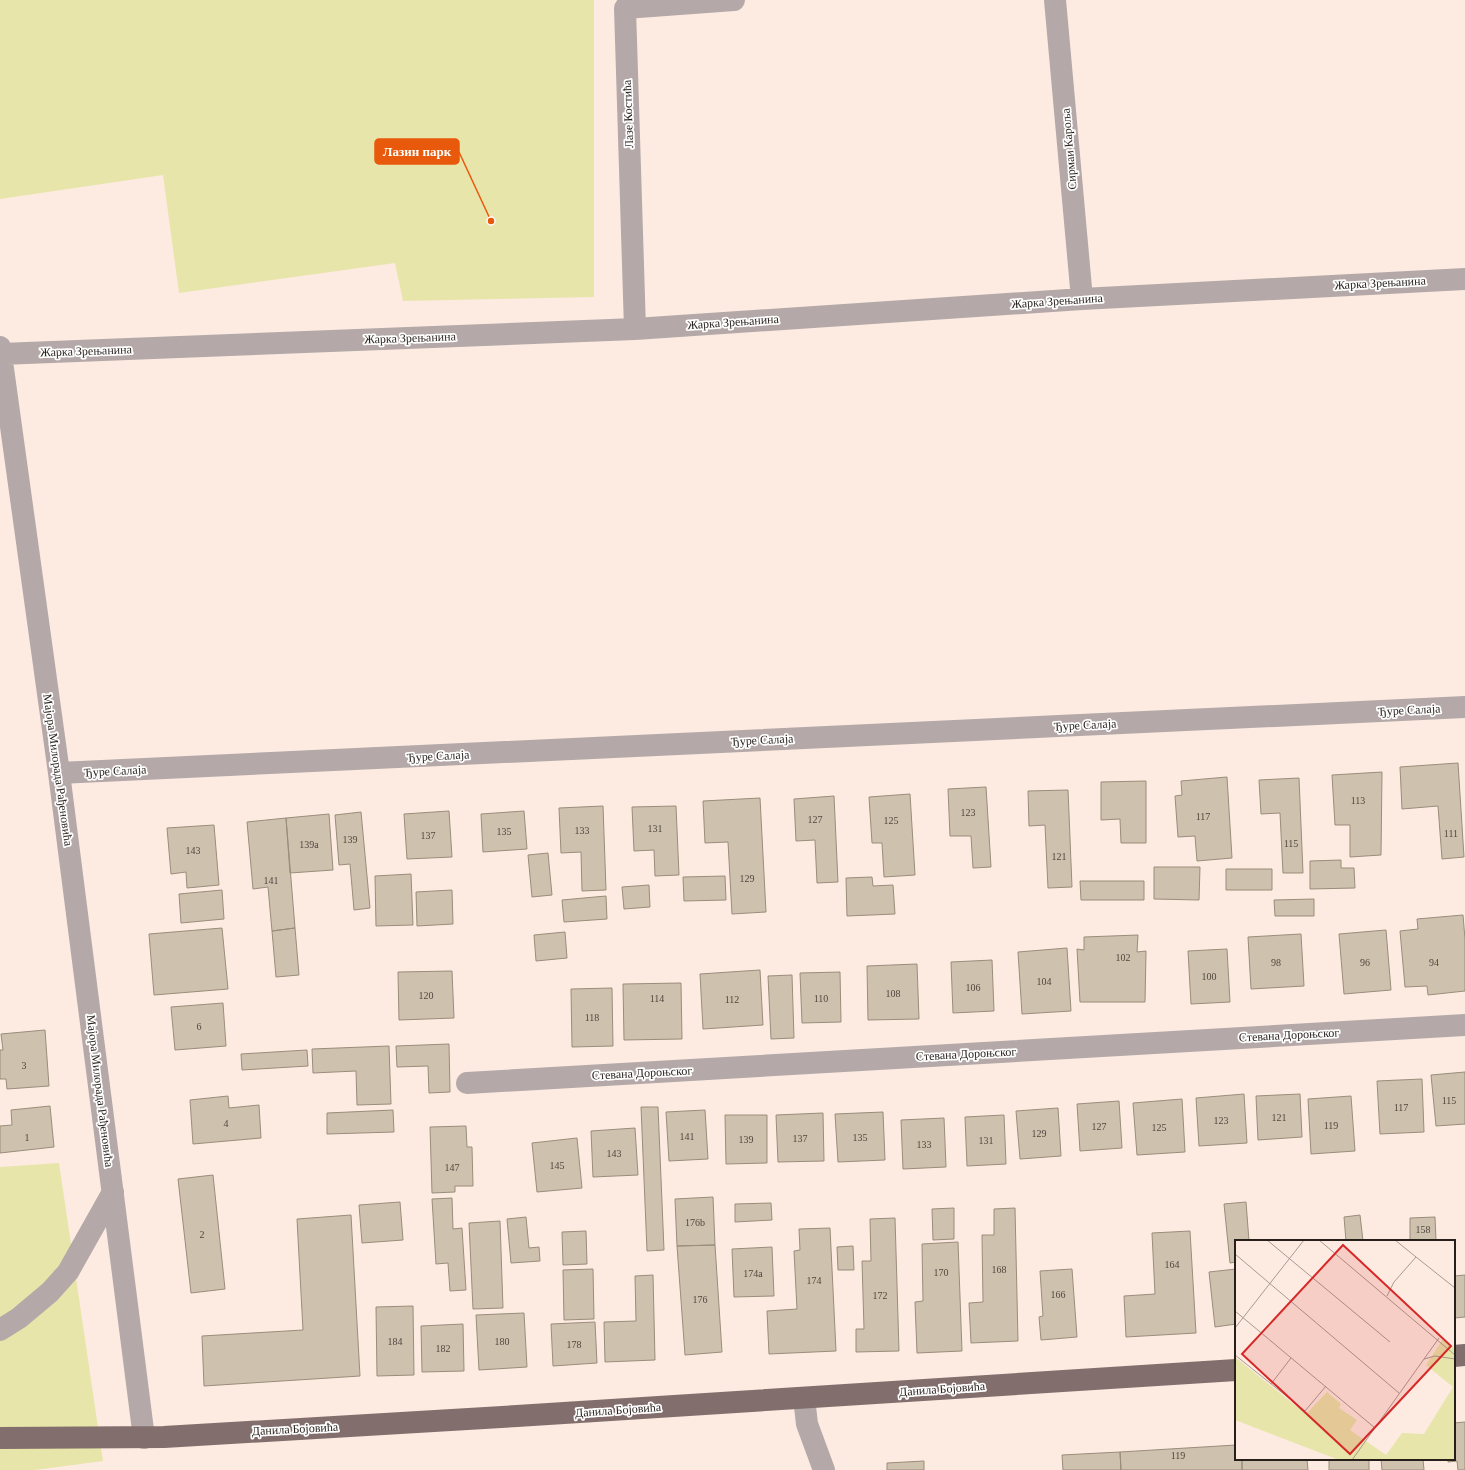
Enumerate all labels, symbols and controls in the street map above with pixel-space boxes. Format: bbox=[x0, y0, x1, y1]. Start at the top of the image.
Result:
street label: Лазе Костића bbox=[620, 79, 636, 149]
street label: Сирмаи Кароља bbox=[1058, 107, 1080, 190]
callout: Лазин парк bbox=[375, 139, 459, 164]
text: Лазин парк bbox=[383, 144, 452, 159]
street label: Жарка Зрењанина bbox=[1334, 274, 1427, 292]
street label: Жарка Зрењанина bbox=[1011, 291, 1104, 311]
street label: Жарка Зрењанина bbox=[687, 312, 780, 332]
street label: Жарка Зрењанина bbox=[364, 329, 457, 347]
street label: Жарка Зрењанина bbox=[40, 342, 133, 360]
street label: Мајора Милорада Рађеновића bbox=[40, 693, 76, 848]
street label: Ђуре Салаја bbox=[1377, 701, 1441, 719]
street label: Ђуре Салаја bbox=[1053, 716, 1117, 734]
street label: Ђуре Салаја bbox=[730, 731, 794, 749]
street label: Ђуре Салаја bbox=[406, 747, 470, 765]
street label: Ђуре Салаја bbox=[83, 762, 147, 780]
house number: 113 bbox=[1351, 795, 1365, 806]
house number: 123 bbox=[961, 807, 976, 818]
house number: 117 bbox=[1196, 811, 1210, 822]
house number: 127 bbox=[808, 814, 823, 825]
house number: 125 bbox=[884, 815, 899, 826]
house number: 131 bbox=[648, 823, 663, 834]
house number: 133 bbox=[575, 825, 590, 836]
house number: 135 bbox=[497, 826, 512, 837]
house number: 111 bbox=[1444, 828, 1458, 839]
house number: 137 bbox=[421, 830, 436, 841]
house number: 139 bbox=[343, 834, 358, 845]
house number: 115 bbox=[1284, 838, 1298, 849]
house number: 139a bbox=[299, 839, 319, 850]
house number: 143 bbox=[186, 845, 201, 856]
house number: 121 bbox=[1052, 851, 1067, 862]
house number: 129 bbox=[740, 873, 755, 884]
house number: 141 bbox=[264, 875, 279, 886]
house number: 102 bbox=[1116, 952, 1131, 963]
house number: 98 bbox=[1271, 957, 1281, 968]
house number: 96 bbox=[1360, 957, 1370, 968]
house number: 94 bbox=[1429, 957, 1439, 968]
house number: 100 bbox=[1202, 971, 1217, 982]
house number: 104 bbox=[1037, 976, 1052, 987]
house number: 106 bbox=[966, 982, 981, 993]
house number: 108 bbox=[886, 988, 901, 999]
house number: 120 bbox=[419, 990, 434, 1001]
house number: 114 bbox=[650, 993, 664, 1004]
house number: 110 bbox=[814, 993, 828, 1004]
house number: 112 bbox=[725, 994, 739, 1005]
house number: 118 bbox=[585, 1012, 599, 1023]
street label: Мајора Милорада Рађеновића bbox=[84, 1014, 116, 1169]
house number: 6 bbox=[197, 1021, 202, 1032]
street label: Стевана Дороњског bbox=[1239, 1025, 1340, 1045]
street label: Стевана Дороњског bbox=[916, 1044, 1017, 1064]
house number: 3 bbox=[22, 1060, 27, 1071]
street label: Стевана Дороњског bbox=[592, 1063, 693, 1083]
house number: 115 bbox=[1442, 1095, 1456, 1106]
house number: 117 bbox=[1394, 1102, 1408, 1113]
house number: 121 bbox=[1272, 1112, 1287, 1123]
house number: 123 bbox=[1214, 1115, 1229, 1126]
house number: 4 bbox=[224, 1118, 229, 1129]
house number: 119 bbox=[1324, 1120, 1338, 1131]
house number: 127 bbox=[1092, 1121, 1107, 1132]
house number: 125 bbox=[1152, 1122, 1167, 1133]
house number: 129 bbox=[1032, 1128, 1047, 1139]
house number: 141 bbox=[680, 1131, 695, 1142]
house number: 1 bbox=[25, 1132, 30, 1143]
house number: 135 bbox=[853, 1132, 868, 1143]
house number: 137 bbox=[793, 1133, 808, 1144]
house number: 139 bbox=[739, 1134, 754, 1145]
house number: 131 bbox=[979, 1135, 994, 1146]
house number: 133 bbox=[917, 1139, 932, 1150]
house number: 143 bbox=[607, 1148, 622, 1159]
house number: 145 bbox=[550, 1160, 565, 1171]
house number: 147 bbox=[445, 1162, 460, 1173]
house number: 176b bbox=[685, 1217, 705, 1228]
house number: 158 bbox=[1416, 1224, 1431, 1235]
house number: 2 bbox=[200, 1229, 205, 1240]
inset map bbox=[1235, 1240, 1455, 1460]
house number: 164 bbox=[1165, 1259, 1180, 1270]
house number: 168 bbox=[992, 1264, 1007, 1275]
house number: 170 bbox=[934, 1267, 949, 1278]
house number: 174a bbox=[743, 1268, 763, 1279]
house number: 174 bbox=[807, 1275, 822, 1286]
house number: 166 bbox=[1051, 1289, 1066, 1300]
house number: 172 bbox=[873, 1290, 888, 1301]
house number: 176 bbox=[693, 1294, 708, 1305]
house number: 184 bbox=[388, 1336, 403, 1347]
house number: 180 bbox=[495, 1336, 510, 1347]
house number: 178 bbox=[567, 1339, 582, 1350]
house number: 182 bbox=[436, 1343, 451, 1354]
street label: Данила Бојовића bbox=[898, 1379, 986, 1399]
street label: Данила Бојовића bbox=[574, 1400, 662, 1420]
street label: Данила Бојовића bbox=[252, 1420, 339, 1438]
house number: 119 bbox=[1171, 1450, 1185, 1461]

